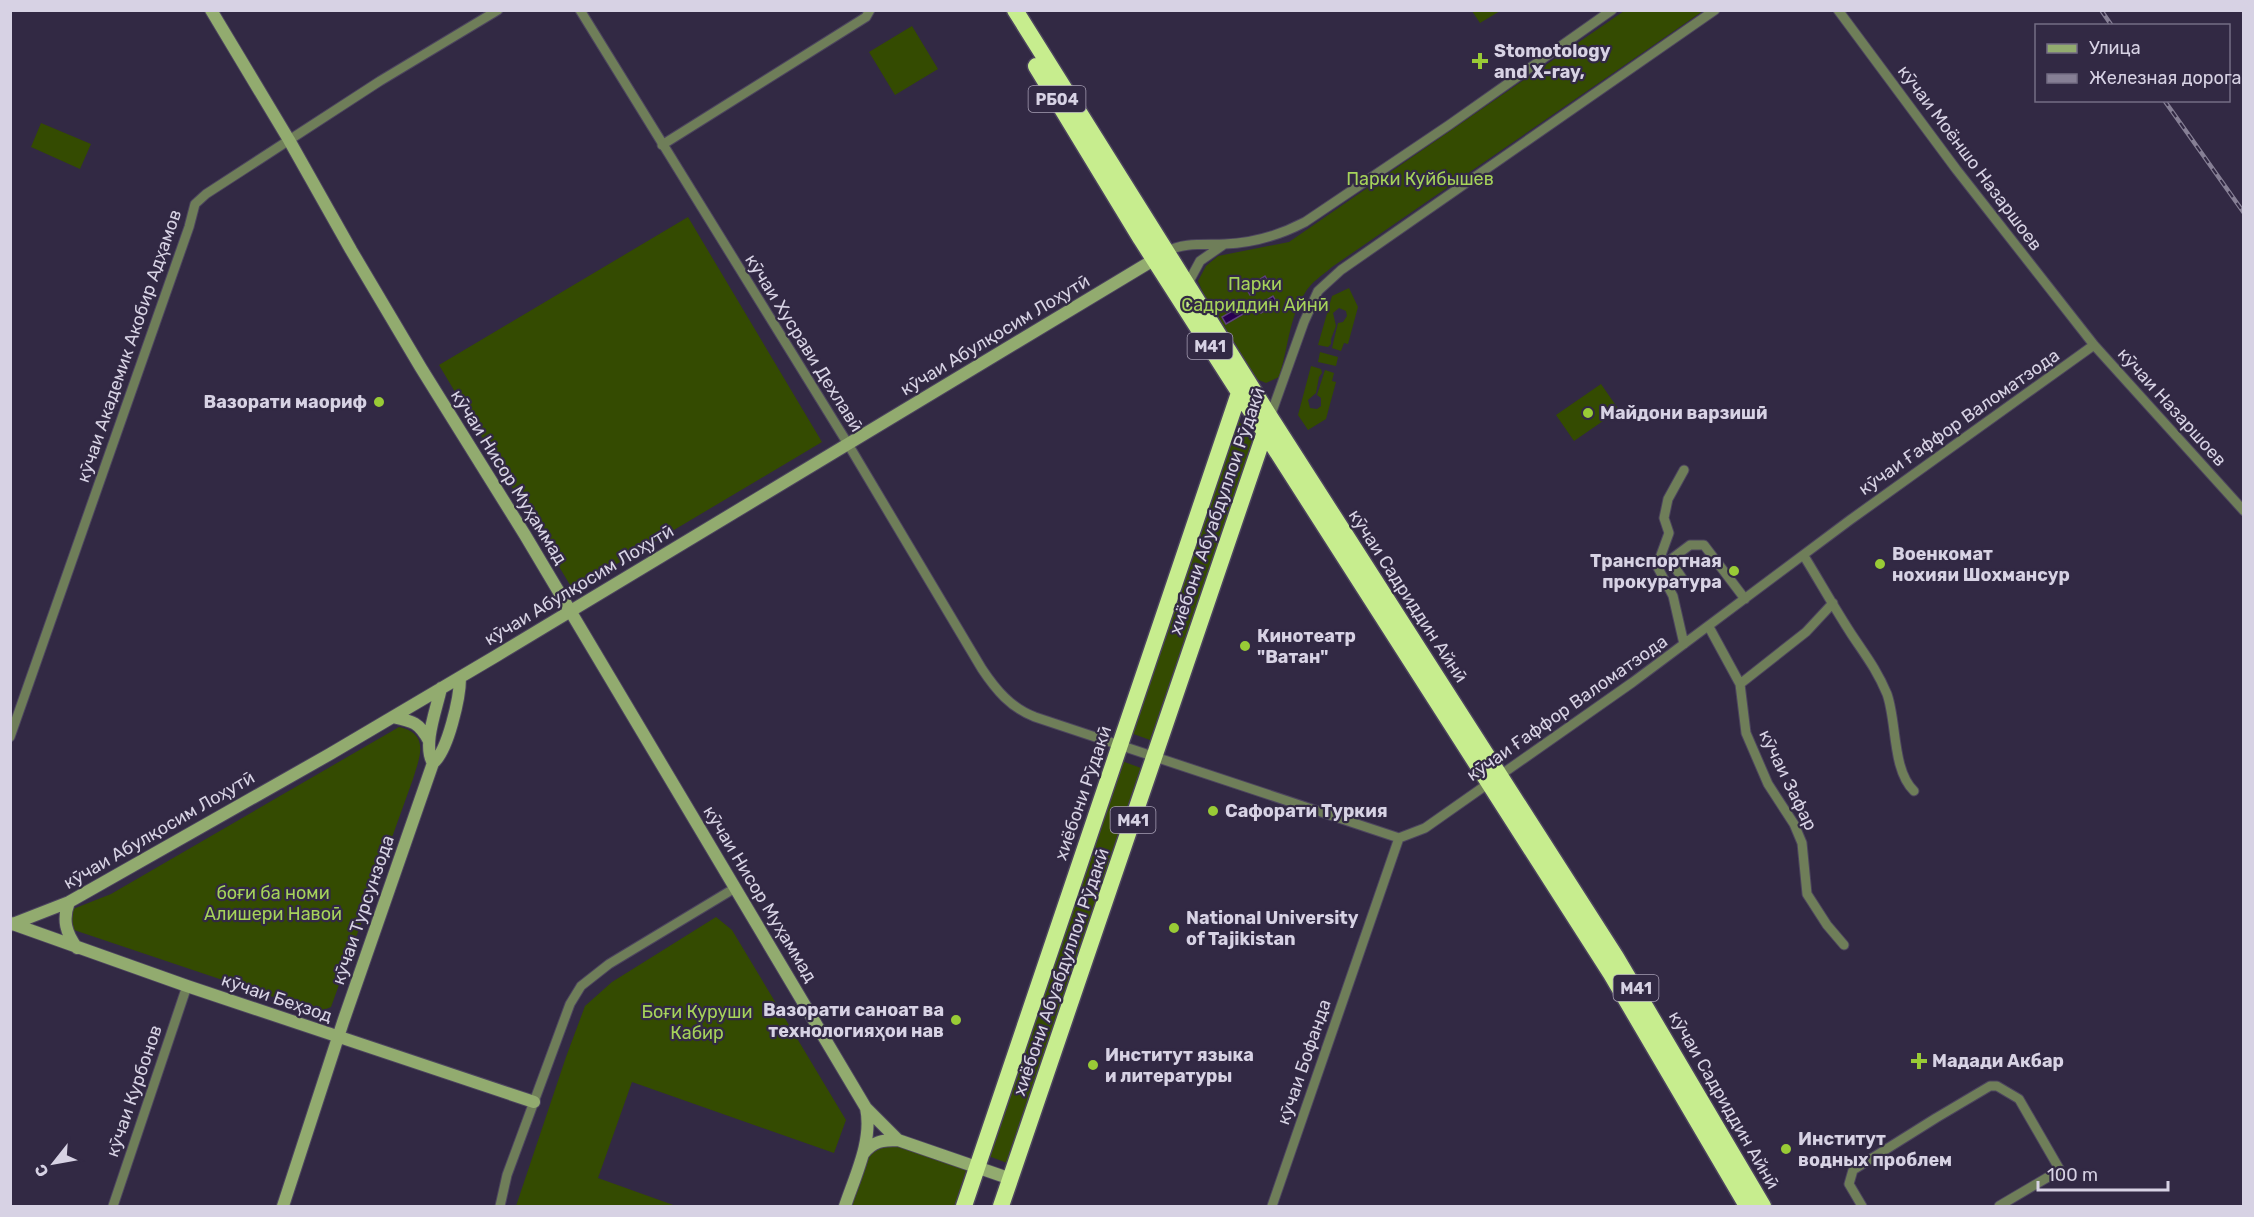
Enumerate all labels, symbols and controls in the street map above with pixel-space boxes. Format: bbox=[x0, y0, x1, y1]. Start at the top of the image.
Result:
legend bbox=[2035, 24, 2230, 102]
text: Улица bbox=[2089, 37, 2141, 59]
place label: Stomotology and X-ray, bbox=[1494, 40, 1611, 83]
marker: Stomotology and X-ray, bbox=[1471, 52, 1489, 70]
street label: кӯчаи Моёншо Назаршоев bbox=[1893, 61, 2047, 255]
text: Железная дорога bbox=[2089, 67, 2242, 89]
road number: РБ04 bbox=[1028, 86, 1086, 112]
park label: Парки Куйбышев bbox=[1346, 168, 1494, 190]
street label: кӯчаи Академик Акобир Адҳамов bbox=[72, 207, 186, 485]
street label: кӯчаи Хусрави Дехлавӣ bbox=[740, 250, 868, 436]
street label: кӯчаи Абулқосим Лоҳутӣ bbox=[896, 270, 1094, 400]
park label: Парки Садриддин Айнӣ bbox=[1181, 273, 1329, 316]
road number: M41 bbox=[1188, 333, 1232, 359]
street label: кӯчаи Назаршоев bbox=[2113, 343, 2231, 471]
street label: кӯчаи Ғаффор Валоматзода bbox=[1854, 344, 2064, 500]
street label: хиёбони Абуабдуллои Рӯдакӣ bbox=[1164, 384, 1270, 638]
street label: кӯчаи Нисор Муҳаммад bbox=[446, 385, 572, 569]
place label: Вазорати маориф bbox=[203, 391, 367, 413]
marker: Вазорати маориф bbox=[372, 395, 386, 409]
place label: Майдони варзишӣ bbox=[1600, 402, 1767, 424]
marker: Майдони варзишӣ bbox=[1581, 406, 1595, 420]
street label: кӯчаи Садриддин Айнӣ bbox=[1344, 505, 1472, 687]
street label: кӯчаи Абулқосим Лоҳутӣ bbox=[480, 520, 678, 650]
place label: Военкомат нохияи Шохмансур bbox=[1892, 543, 2070, 586]
place label: Транспортная прокуратура bbox=[1590, 550, 1722, 593]
marker: Военкомат нохияи Шохмансур bbox=[1873, 557, 1887, 571]
marker: Транспортная прокуратура bbox=[1727, 564, 1741, 578]
place label: Кинотеатр "Ватан" bbox=[1257, 625, 1356, 668]
street label: кӯчаи Ғаффор Валоматзода bbox=[1462, 630, 1672, 786]
marker: Кинотеатр "Ватан" bbox=[1238, 639, 1252, 653]
street label: хиёбони Рӯдакӣ bbox=[1050, 723, 1116, 863]
street label: кӯчаи Зафар bbox=[1754, 726, 1822, 834]
street label: кӯчаи Абулқосим Лоҳутӣ bbox=[60, 766, 258, 894]
place label: Сафорати Туркия bbox=[1225, 800, 1388, 822]
street label: кӯчаи Нисор Муҳаммад bbox=[698, 802, 822, 987]
marker: Сафорати Туркия bbox=[1206, 804, 1220, 818]
road number: M41 bbox=[1110, 807, 1156, 833]
street label: кӯчаи Турсунзода bbox=[327, 832, 399, 988]
street label: хиёбони Абуабдуллои Рӯдакӣ bbox=[1008, 845, 1114, 1099]
park label: боғи ба номи Алишери Навоӣ bbox=[204, 882, 342, 925]
place label: National University of Tajikistan bbox=[1186, 907, 1359, 950]
marker: National University of Tajikistan bbox=[1167, 921, 1181, 935]
street label: кӯчаи Беҳзод bbox=[219, 969, 335, 1027]
road number: M41 bbox=[1614, 975, 1658, 1001]
street label: кӯчаи Бофанда bbox=[1272, 996, 1336, 1128]
place label: Вазорати саноат ва технологияҳои нав bbox=[763, 999, 944, 1042]
park label: Боғи Куруши Кабир bbox=[642, 1001, 752, 1044]
street label: кӯчаи Садриддин Айнӣ bbox=[1664, 1007, 1784, 1193]
marker: Вазорати саноат ва технологияҳои нав bbox=[949, 1013, 963, 1027]
street label: кӯчаи Курбонов bbox=[101, 1022, 167, 1160]
place label: Институт языка и литературы bbox=[1105, 1044, 1254, 1087]
place label: Мадади Акбар bbox=[1932, 1050, 2064, 1072]
marker: Мадади Акбар bbox=[1910, 1052, 1928, 1070]
marker: Институт языка и литературы bbox=[1086, 1058, 1100, 1072]
place label: Институт водных проблем bbox=[1798, 1128, 1952, 1171]
north arrow bbox=[24, 1133, 84, 1193]
marker: Институт водных проблем bbox=[1779, 1142, 1793, 1156]
scale bar bbox=[2038, 1154, 2168, 1192]
text: С bbox=[31, 1161, 53, 1180]
text: 100 m bbox=[2047, 1164, 2098, 1186]

